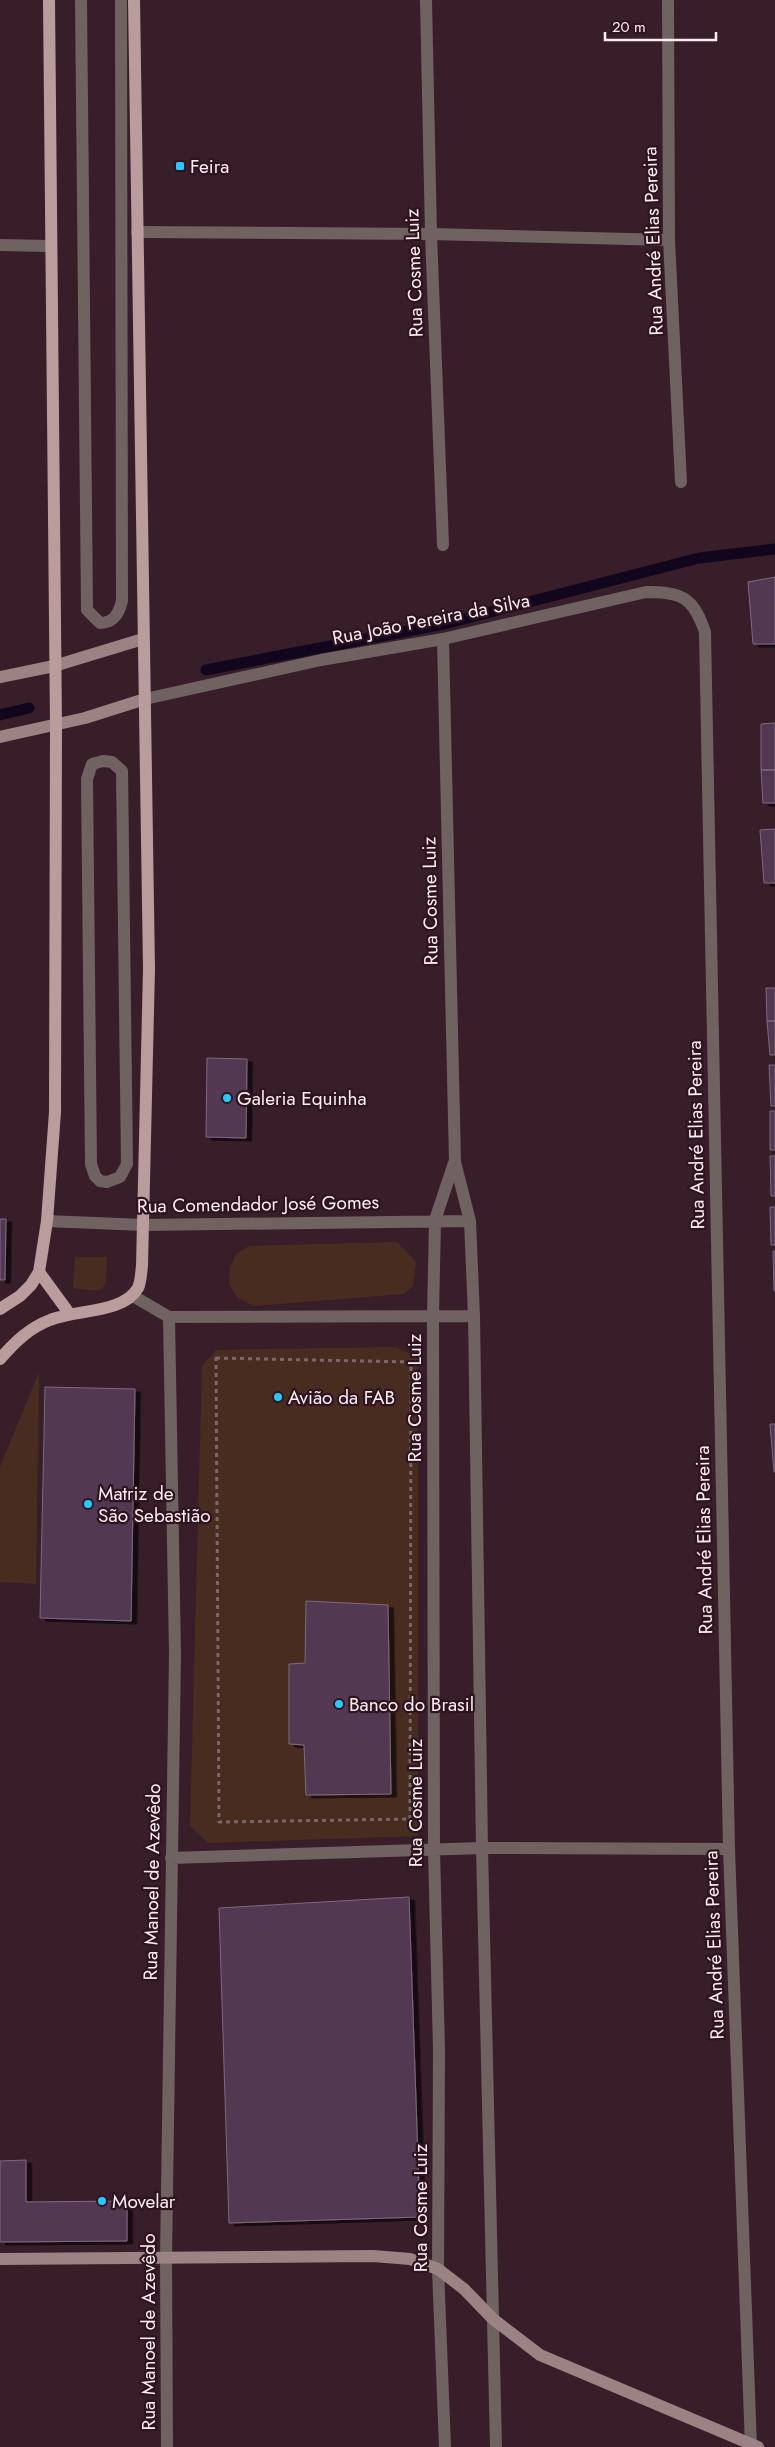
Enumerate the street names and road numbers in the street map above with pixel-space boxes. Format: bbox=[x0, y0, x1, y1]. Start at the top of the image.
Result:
street label: Rua André Elias Pereira bbox=[636, 146, 670, 336]
street label: Rua Cosme Luiz bbox=[398, 208, 430, 338]
street label: Rua João Pereira da Silva bbox=[330, 587, 532, 651]
street label: Rua Cosme Luiz bbox=[415, 836, 445, 966]
street label: Rua André Elias Pereira bbox=[681, 1040, 711, 1230]
street label: Rua Comendador José Gomes bbox=[137, 1188, 380, 1220]
street label: Rua Cosme Luiz bbox=[401, 1333, 428, 1462]
street label: Rua André Elias Pereira bbox=[689, 1445, 719, 1635]
street label: Rua Cosme Luiz bbox=[402, 1738, 429, 1867]
street label: Rua Manoel de Azevêdo bbox=[137, 1783, 167, 1981]
street label: Rua André Elias Pereira bbox=[697, 1850, 731, 2040]
street label: Rua Cosme Luiz bbox=[407, 2143, 434, 2272]
street label: Rua Manoel de Azevêdo bbox=[135, 2233, 162, 2431]

